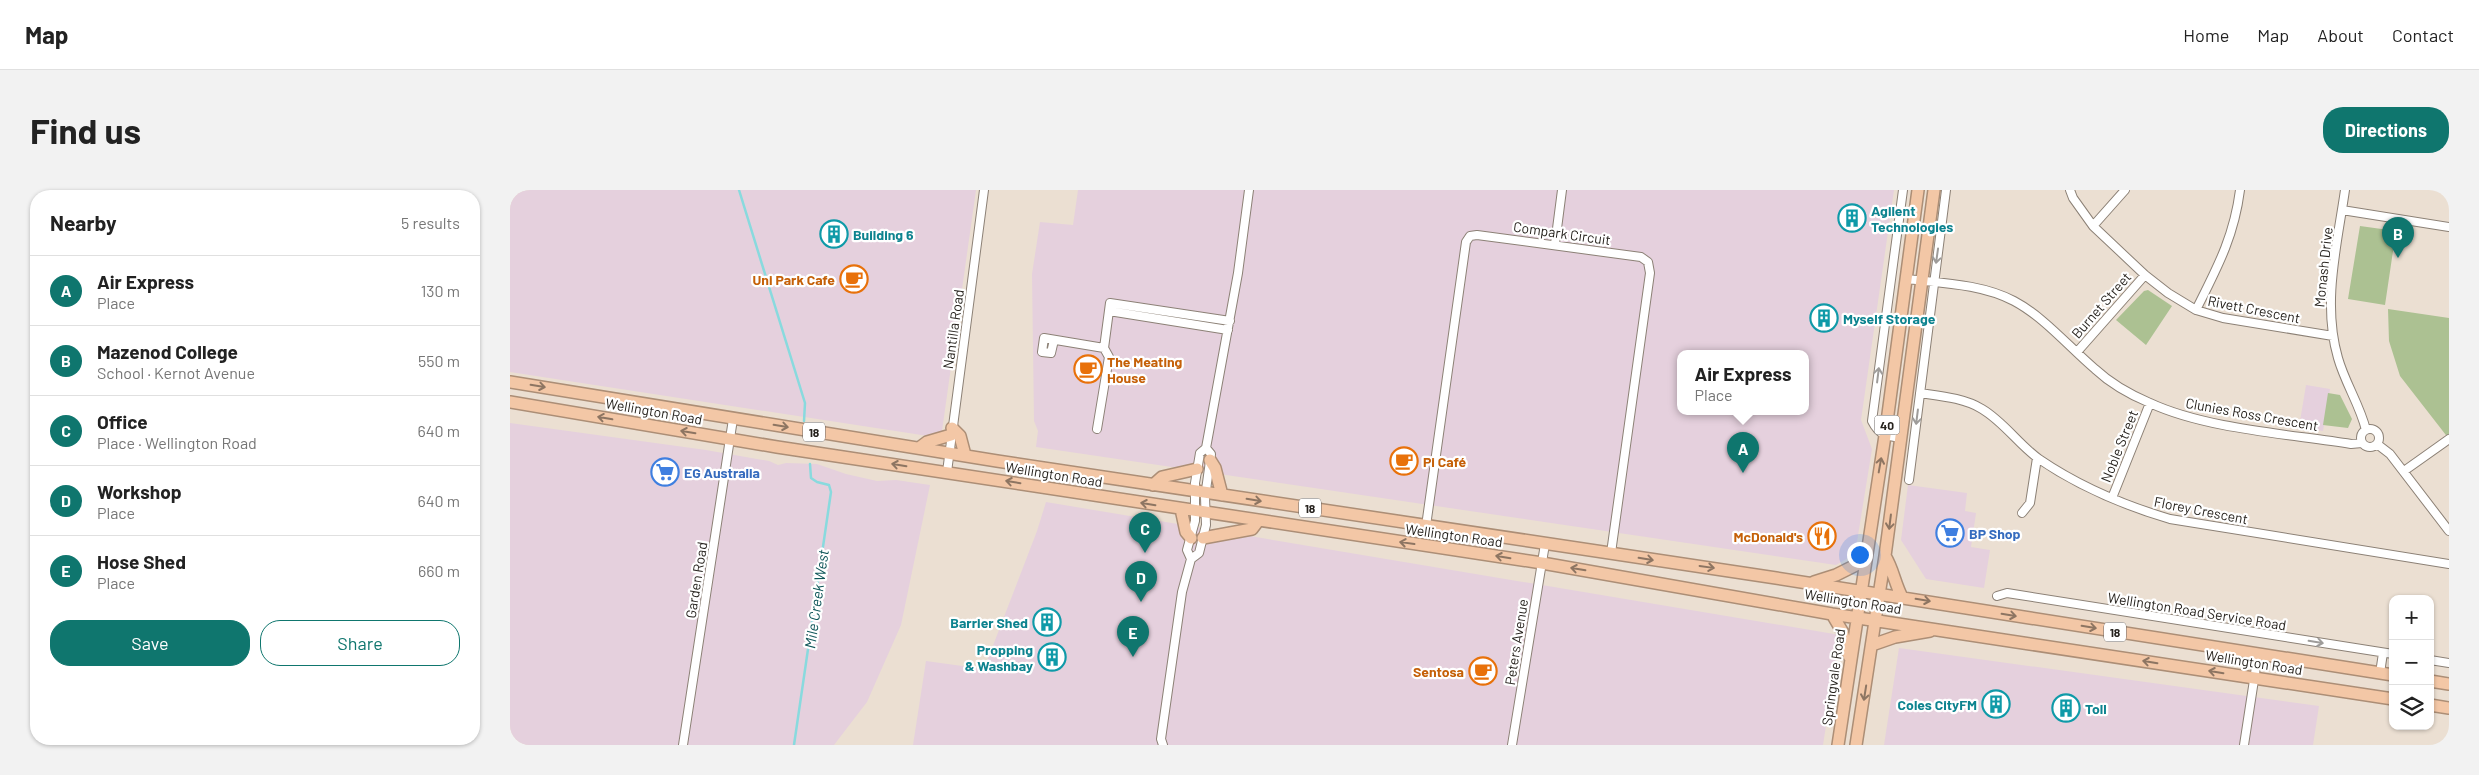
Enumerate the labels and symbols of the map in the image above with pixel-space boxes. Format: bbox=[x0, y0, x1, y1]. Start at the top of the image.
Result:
place label: Agilent Technologies bbox=[1871, 202, 1953, 235]
building icon: Agilent Technologies bbox=[1837, 203, 1867, 233]
pin: B bbox=[2382, 217, 2414, 258]
street label: Compark Circuit bbox=[1512, 218, 1612, 248]
building icon: Building 6 bbox=[819, 219, 849, 249]
place label: Building 6 bbox=[853, 226, 914, 243]
street label: Monash Drive bbox=[2310, 226, 2336, 308]
one-way arrow bbox=[1932, 247, 1942, 263]
cafe icon: Uni Park Cafe bbox=[839, 264, 869, 294]
street label: Burnet Street bbox=[2068, 268, 2134, 342]
place label: Uni Park Cafe bbox=[753, 271, 835, 288]
street label: Nantilla Road bbox=[939, 288, 967, 370]
street label: Rivett Crescent bbox=[2206, 292, 2302, 326]
building icon: Myself Storage bbox=[1809, 303, 1839, 333]
place label: Myself Storage bbox=[1843, 310, 1936, 327]
place label: The Meating House bbox=[1107, 353, 1183, 386]
cafe icon: The Meating House bbox=[1073, 354, 1103, 384]
one-way arrow bbox=[1873, 368, 1883, 384]
one-way arrow bbox=[530, 382, 546, 392]
street label: Wellington Road bbox=[604, 394, 704, 428]
street label: Clunies Ross Crescent bbox=[2184, 394, 2320, 434]
street label: Noble Street bbox=[2097, 407, 2141, 485]
one-way arrow bbox=[1912, 409, 1922, 425]
one-way arrow bbox=[597, 413, 613, 423]
road number: 40 bbox=[1874, 416, 1900, 434]
one-way arrow bbox=[773, 422, 789, 432]
road number: 18 bbox=[803, 422, 825, 442]
one-way arrow bbox=[680, 427, 696, 437]
pin: A bbox=[1727, 432, 1759, 473]
cafe icon: Pi Café bbox=[1389, 446, 1419, 476]
place label: Pi Café bbox=[1423, 453, 1466, 470]
supermarket icon: EG Australia bbox=[650, 457, 680, 487]
one-way arrow bbox=[1876, 457, 1886, 473]
street label: Wellington Road bbox=[1004, 458, 1104, 490]
one-way arrow bbox=[891, 460, 907, 470]
place label: EG Australia bbox=[684, 464, 760, 481]
one-way arrow bbox=[1006, 477, 1022, 487]
street label: Florey Crescent bbox=[2153, 493, 2249, 527]
one-way arrow bbox=[1245, 495, 1261, 505]
road number: 18 bbox=[1299, 498, 1321, 518]
one-way arrow bbox=[1140, 499, 1156, 509]
pin: C bbox=[1129, 512, 1161, 553]
one-way arrow bbox=[1885, 514, 1895, 530]
supermarket icon: BP Shop bbox=[1935, 518, 1965, 548]
street label: Wellington Road bbox=[1404, 520, 1504, 550]
restaurant icon: McDonald's bbox=[1807, 521, 1837, 551]
place label: BP Shop bbox=[1969, 525, 2021, 542]
place label: McDonald's bbox=[1734, 528, 1803, 545]
one-way arrow bbox=[1399, 537, 1415, 547]
street label: Garden Road bbox=[682, 541, 710, 619]
your location bbox=[1847, 542, 1873, 568]
water label: Mile Creek West bbox=[800, 548, 832, 650]
one-way arrow bbox=[1496, 552, 1512, 562]
one-way arrow bbox=[1638, 554, 1654, 564]
pin: D bbox=[1125, 561, 1157, 602]
one-way arrow bbox=[1699, 563, 1715, 573]
one-way arrow bbox=[1570, 564, 1586, 574]
street label: Wellington Road bbox=[1803, 585, 1903, 617]
street label: Wellington Road Service Road bbox=[2107, 588, 2287, 634]
one-way arrow bbox=[1914, 596, 1930, 606]
street label: Peters Avenue bbox=[1501, 598, 1531, 686]
building icon: Barrier Shed bbox=[1032, 607, 1062, 637]
one-way arrow bbox=[2000, 610, 2016, 620]
place label: Barrier Shed bbox=[950, 614, 1028, 631]
pin: E bbox=[1117, 616, 1149, 657]
road number: 18 bbox=[2104, 622, 2126, 642]
one-way arrow bbox=[2081, 623, 2097, 633]
street label: Springvale Road bbox=[1818, 627, 1848, 727]
one-way arrow bbox=[2308, 638, 2324, 648]
place label: Propping & Washbay bbox=[965, 641, 1033, 674]
building icon: Propping & Washbay bbox=[1037, 642, 1067, 672]
street label: Wellington Road bbox=[2204, 646, 2304, 678]
cafe icon: Sentosa bbox=[1468, 656, 1498, 686]
one-way arrow bbox=[2143, 656, 2159, 666]
place label: Sentosa bbox=[1413, 663, 1464, 680]
one-way arrow bbox=[2209, 666, 2225, 676]
one-way arrow bbox=[1859, 685, 1869, 701]
building icon: Coles CityFM bbox=[1981, 689, 2011, 719]
building icon: Toll bbox=[2051, 693, 2081, 723]
place label: Coles CityFM bbox=[1898, 696, 1977, 713]
place label: Toll bbox=[2085, 700, 2107, 717]

